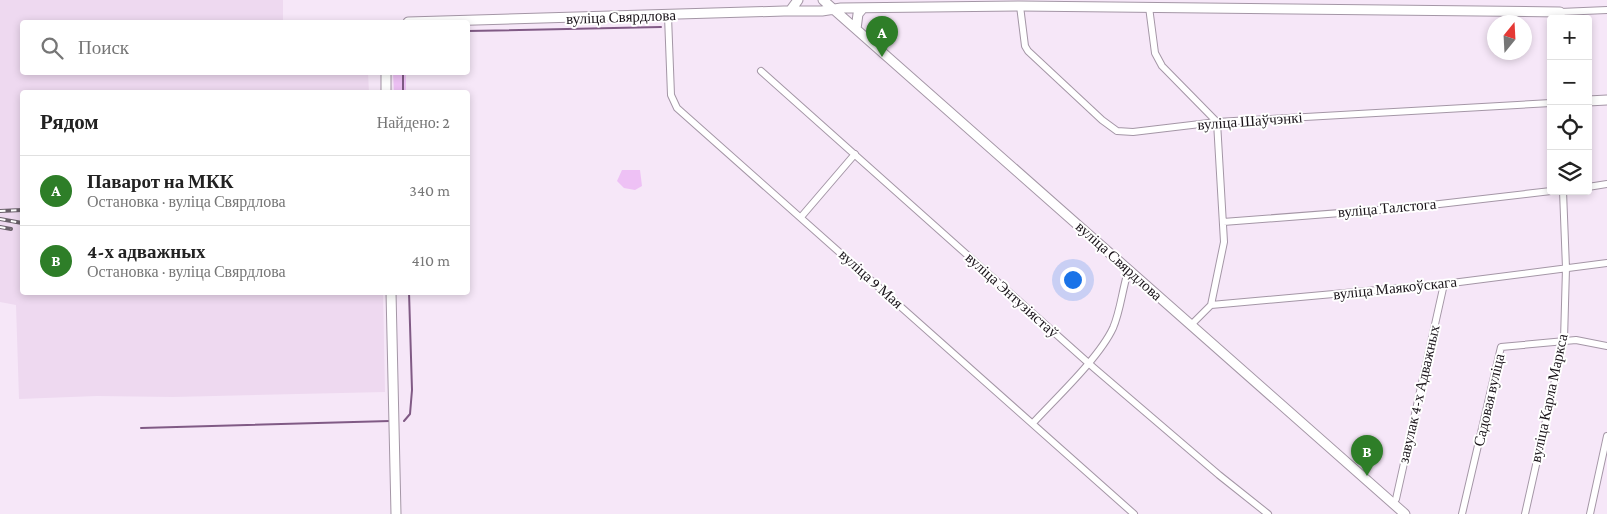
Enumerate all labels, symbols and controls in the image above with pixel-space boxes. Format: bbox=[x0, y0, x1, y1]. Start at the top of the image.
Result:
street label: вуліца Свярдлова bbox=[566, 7, 676, 27]
north arrow bbox=[1487, 15, 1532, 60]
map controls bbox=[1547, 15, 1592, 195]
button: + bbox=[1547, 15, 1592, 60]
pin: A bbox=[866, 16, 898, 57]
search box bbox=[20, 20, 470, 75]
icon: search bbox=[38, 34, 66, 62]
text: Поиск bbox=[78, 37, 129, 58]
button: − bbox=[1547, 60, 1592, 105]
button: locate bbox=[1547, 105, 1592, 150]
street label: вуліца Шаўчэнкі bbox=[1197, 109, 1303, 133]
text: Рядом bbox=[40, 110, 99, 134]
text: Найдено: 2 bbox=[377, 114, 450, 131]
button: layers bbox=[1547, 150, 1592, 195]
text: Паварот на МКК bbox=[87, 171, 233, 192]
text: A bbox=[51, 182, 61, 199]
text: 340 m bbox=[409, 182, 450, 199]
text: Остановка · вуліца Свярдлова bbox=[87, 193, 286, 210]
street label: вуліца Талстога bbox=[1337, 196, 1437, 220]
street label: вуліца Свярдлова bbox=[1073, 218, 1165, 304]
text: 4-х адважных bbox=[87, 241, 206, 262]
street label: вуліца 9 Мая bbox=[836, 246, 906, 312]
street label: вуліца Энтузіястаў bbox=[962, 249, 1062, 341]
text: B bbox=[51, 252, 61, 269]
text: 410 m bbox=[412, 252, 450, 269]
text: Остановка · вуліца Свярдлова bbox=[87, 263, 286, 280]
your location bbox=[1060, 267, 1086, 293]
street label: вуліца Маякоўскага bbox=[1332, 274, 1458, 302]
street label: завулак 4-х Адважных bbox=[1395, 323, 1443, 465]
street label: вуліца Карла Маркса bbox=[1528, 332, 1571, 464]
street label: Садовая вуліца bbox=[1471, 352, 1508, 448]
pin: B bbox=[1351, 435, 1383, 476]

